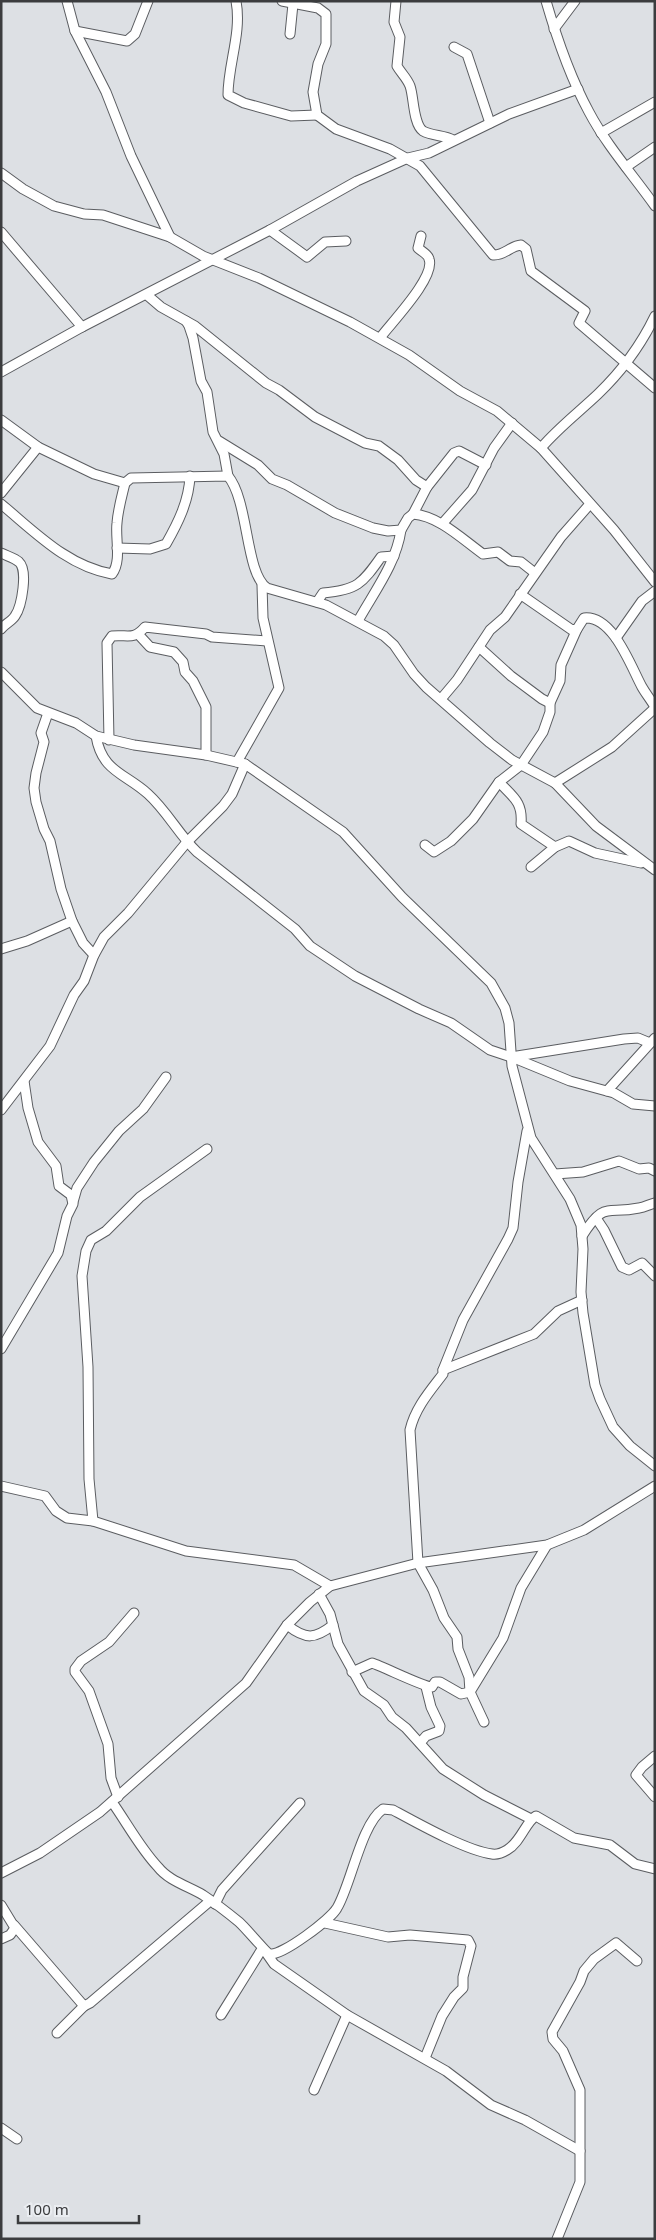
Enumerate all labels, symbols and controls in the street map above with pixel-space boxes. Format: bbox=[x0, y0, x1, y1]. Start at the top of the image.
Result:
scale bar bbox=[18, 2192, 139, 2224]
text: 100 m bbox=[25, 2199, 69, 2219]

